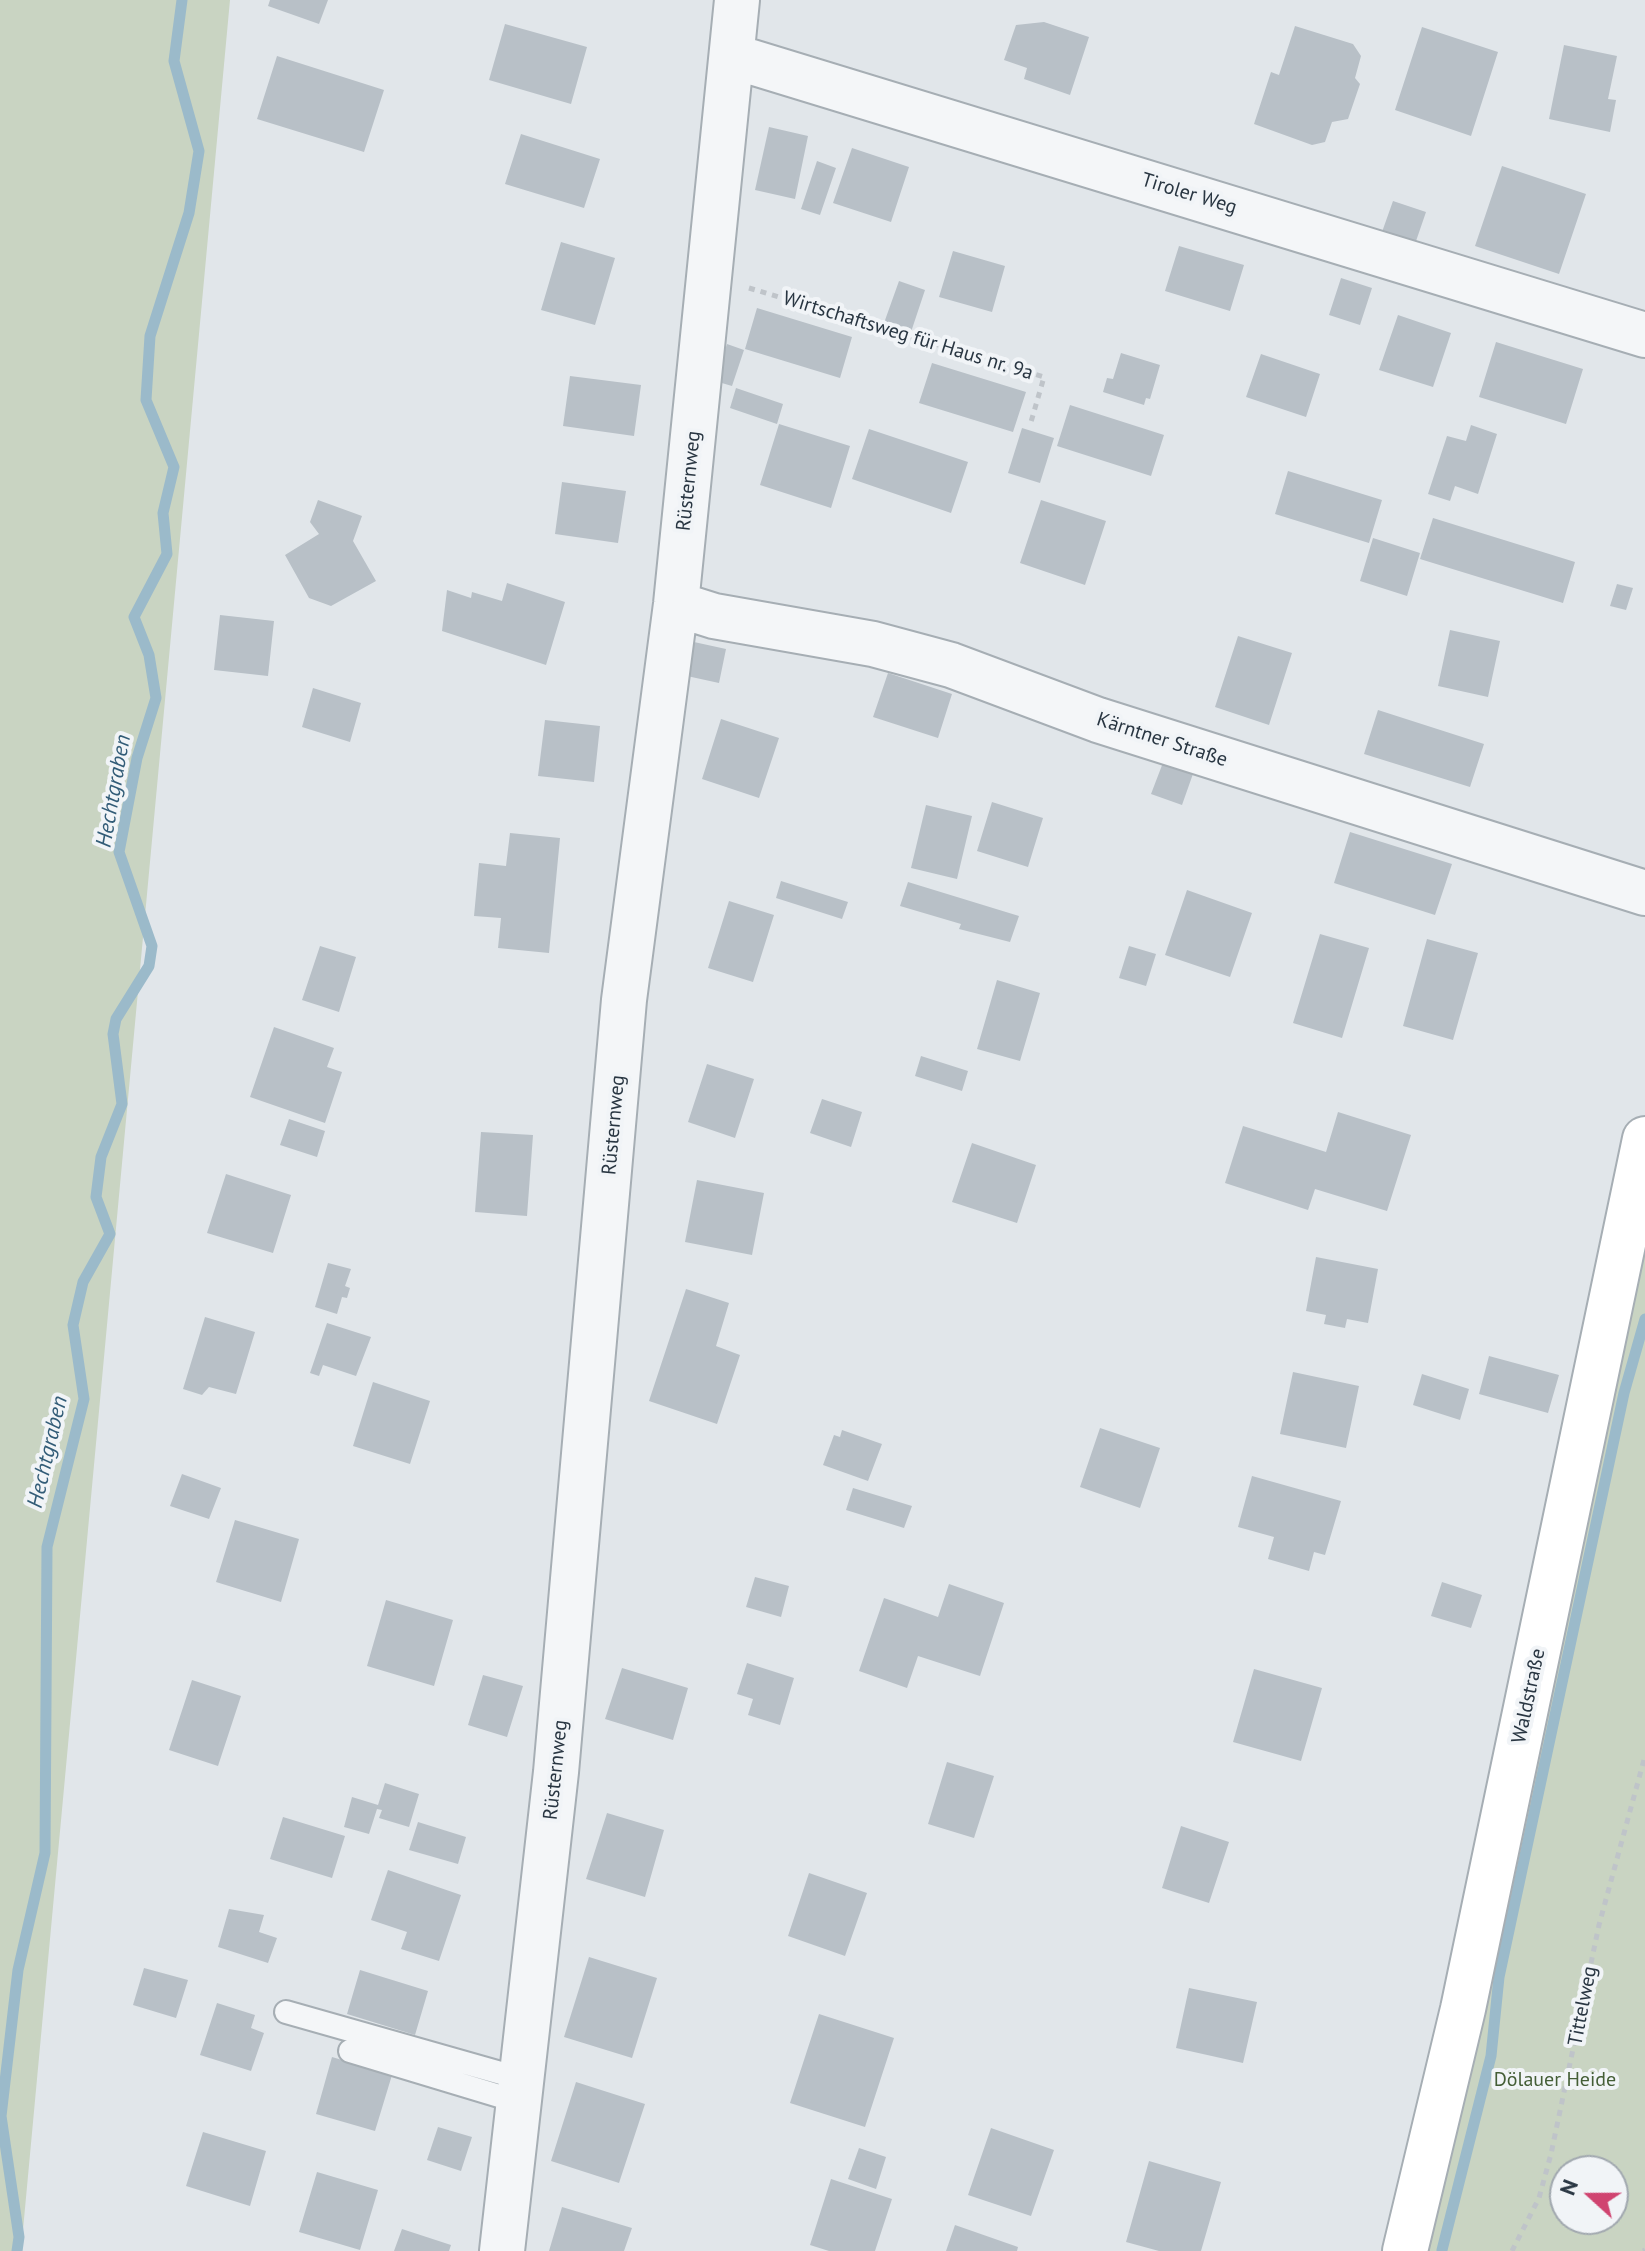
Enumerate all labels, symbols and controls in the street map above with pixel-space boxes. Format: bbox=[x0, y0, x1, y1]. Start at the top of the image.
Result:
street label: Tiroler Weg bbox=[1138, 168, 1240, 220]
street label: Wirtschaftsweg für Haus nr. 9a bbox=[780, 286, 1036, 386]
street label: Rüsternweg bbox=[672, 430, 706, 532]
street label: Kärntner Straße bbox=[1094, 708, 1230, 772]
water label: Hechtgraben bbox=[91, 732, 137, 850]
street label: Rüsternweg bbox=[598, 1074, 630, 1176]
water label: Hechtgraben bbox=[22, 1393, 74, 1511]
street label: Waldstraße bbox=[1507, 1646, 1551, 1746]
street label: Rüsternweg bbox=[539, 1719, 573, 1821]
street label: Tittelweg bbox=[1563, 1964, 1603, 2048]
park label: Dölauer Heide bbox=[1494, 2068, 1616, 2092]
north arrow bbox=[1549, 2155, 1629, 2235]
text: N bbox=[1553, 2175, 1584, 2199]

